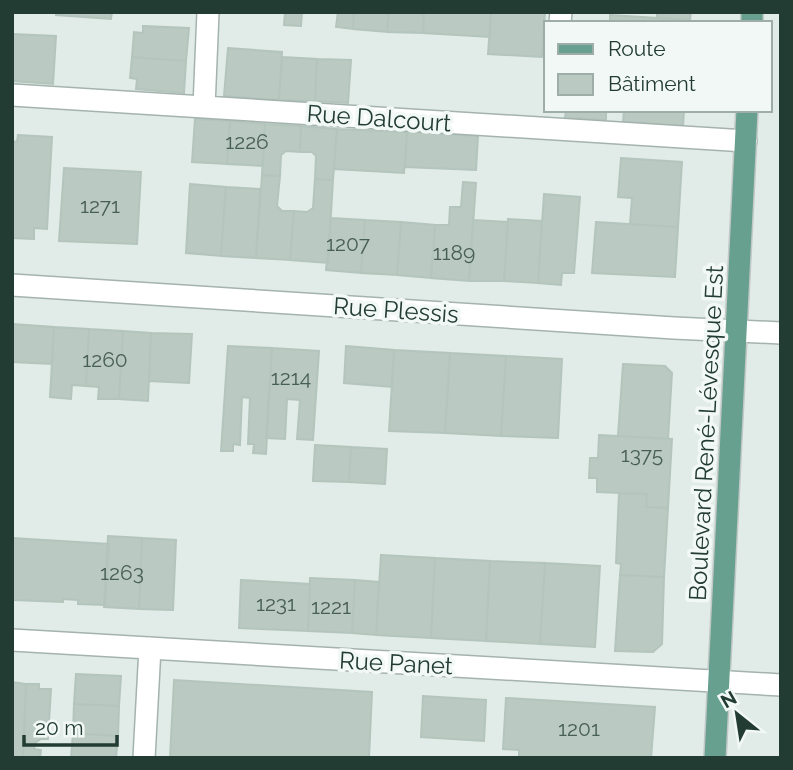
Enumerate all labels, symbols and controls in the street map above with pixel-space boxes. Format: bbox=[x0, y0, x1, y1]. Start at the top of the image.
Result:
legend bbox=[544, 21, 772, 112]
text: Route bbox=[608, 36, 666, 61]
text: Bâtiment bbox=[608, 71, 696, 96]
street label: Rue Dalcourt bbox=[306, 98, 452, 138]
house number: 1226 bbox=[225, 129, 269, 154]
house number: 1271 bbox=[80, 193, 120, 218]
house number: 1207 bbox=[326, 231, 371, 256]
house number: 1189 bbox=[433, 240, 475, 265]
street label: Boulevard René-Lévesque Est bbox=[683, 264, 729, 602]
street label: Rue Plessis bbox=[332, 291, 460, 329]
house number: 1260 bbox=[82, 347, 128, 372]
house number: 1214 bbox=[271, 365, 311, 390]
house number: 1375 bbox=[621, 442, 663, 467]
house number: 1263 bbox=[100, 560, 144, 585]
house number: 1231 bbox=[256, 591, 296, 616]
house number: 1221 bbox=[311, 594, 351, 619]
street label: Rue Panet bbox=[338, 646, 454, 680]
north arrow bbox=[702, 679, 772, 749]
text: N bbox=[717, 686, 740, 712]
scale bar bbox=[24, 704, 117, 748]
text: 20 m bbox=[35, 715, 83, 740]
house number: 1201 bbox=[558, 716, 600, 741]

